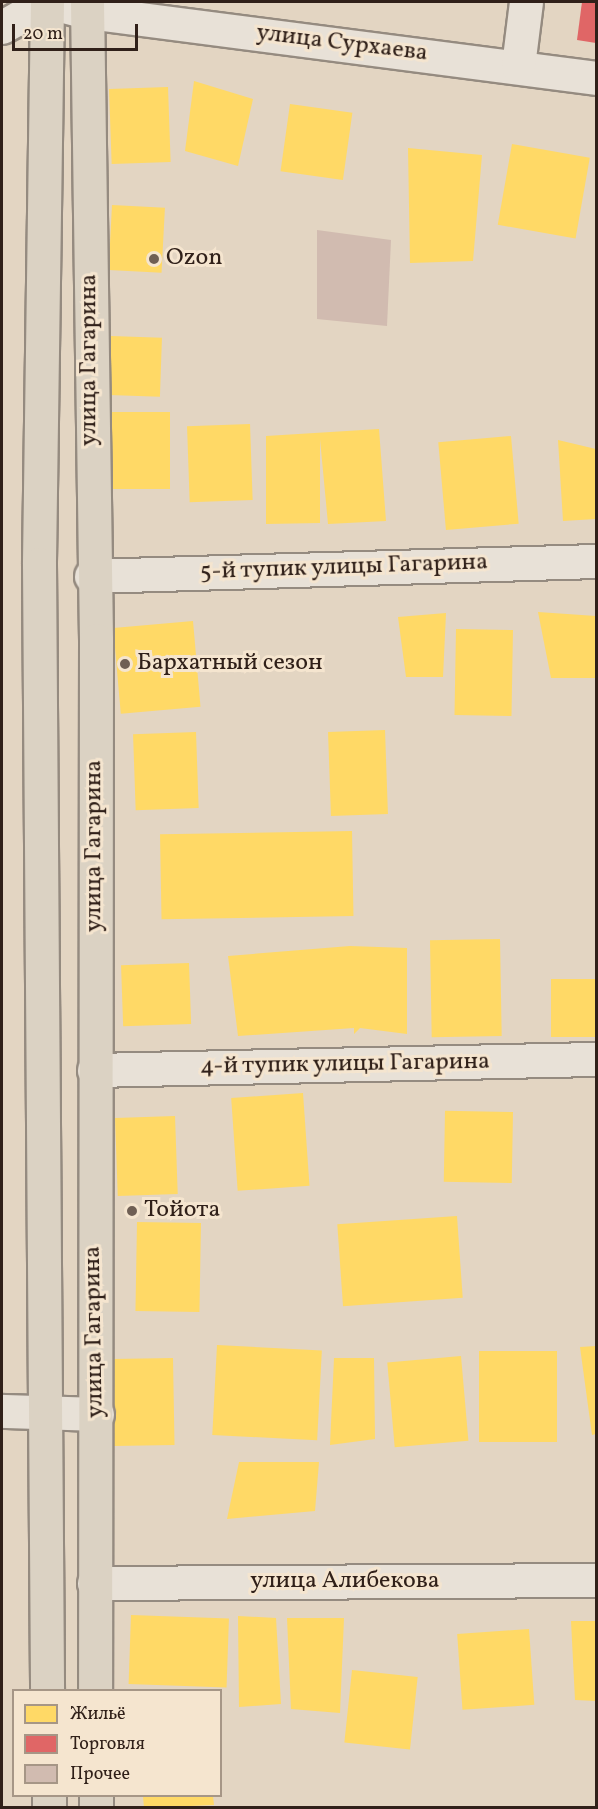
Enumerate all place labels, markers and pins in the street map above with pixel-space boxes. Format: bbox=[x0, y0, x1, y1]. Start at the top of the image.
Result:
place label: Ozon bbox=[166, 245, 223, 273]
marker: Ozon bbox=[147, 252, 161, 266]
place label: Бархатный сезон bbox=[137, 650, 323, 678]
marker: Бархатный сезон bbox=[118, 657, 132, 671]
place label: Тойота bbox=[144, 1197, 220, 1225]
marker: Тойота bbox=[125, 1204, 139, 1218]

